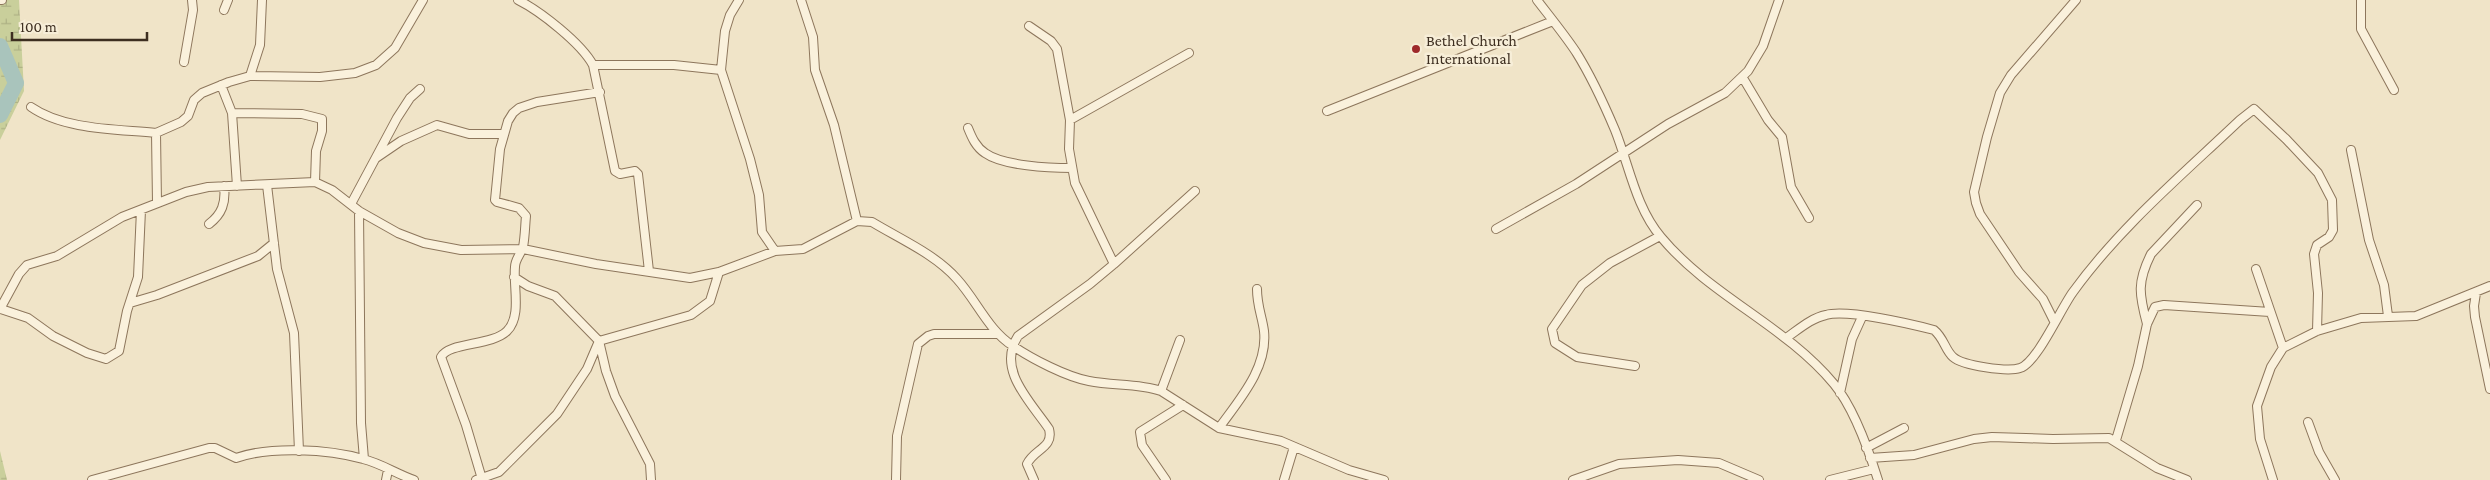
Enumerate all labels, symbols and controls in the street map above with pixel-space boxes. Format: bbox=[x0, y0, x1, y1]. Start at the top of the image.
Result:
scale bar bbox=[12, 10, 148, 42]
text: 100 m bbox=[20, 19, 57, 35]
place label: Bethel Church International bbox=[1426, 32, 1517, 67]
marker: Bethel Church International bbox=[1410, 43, 1422, 55]

